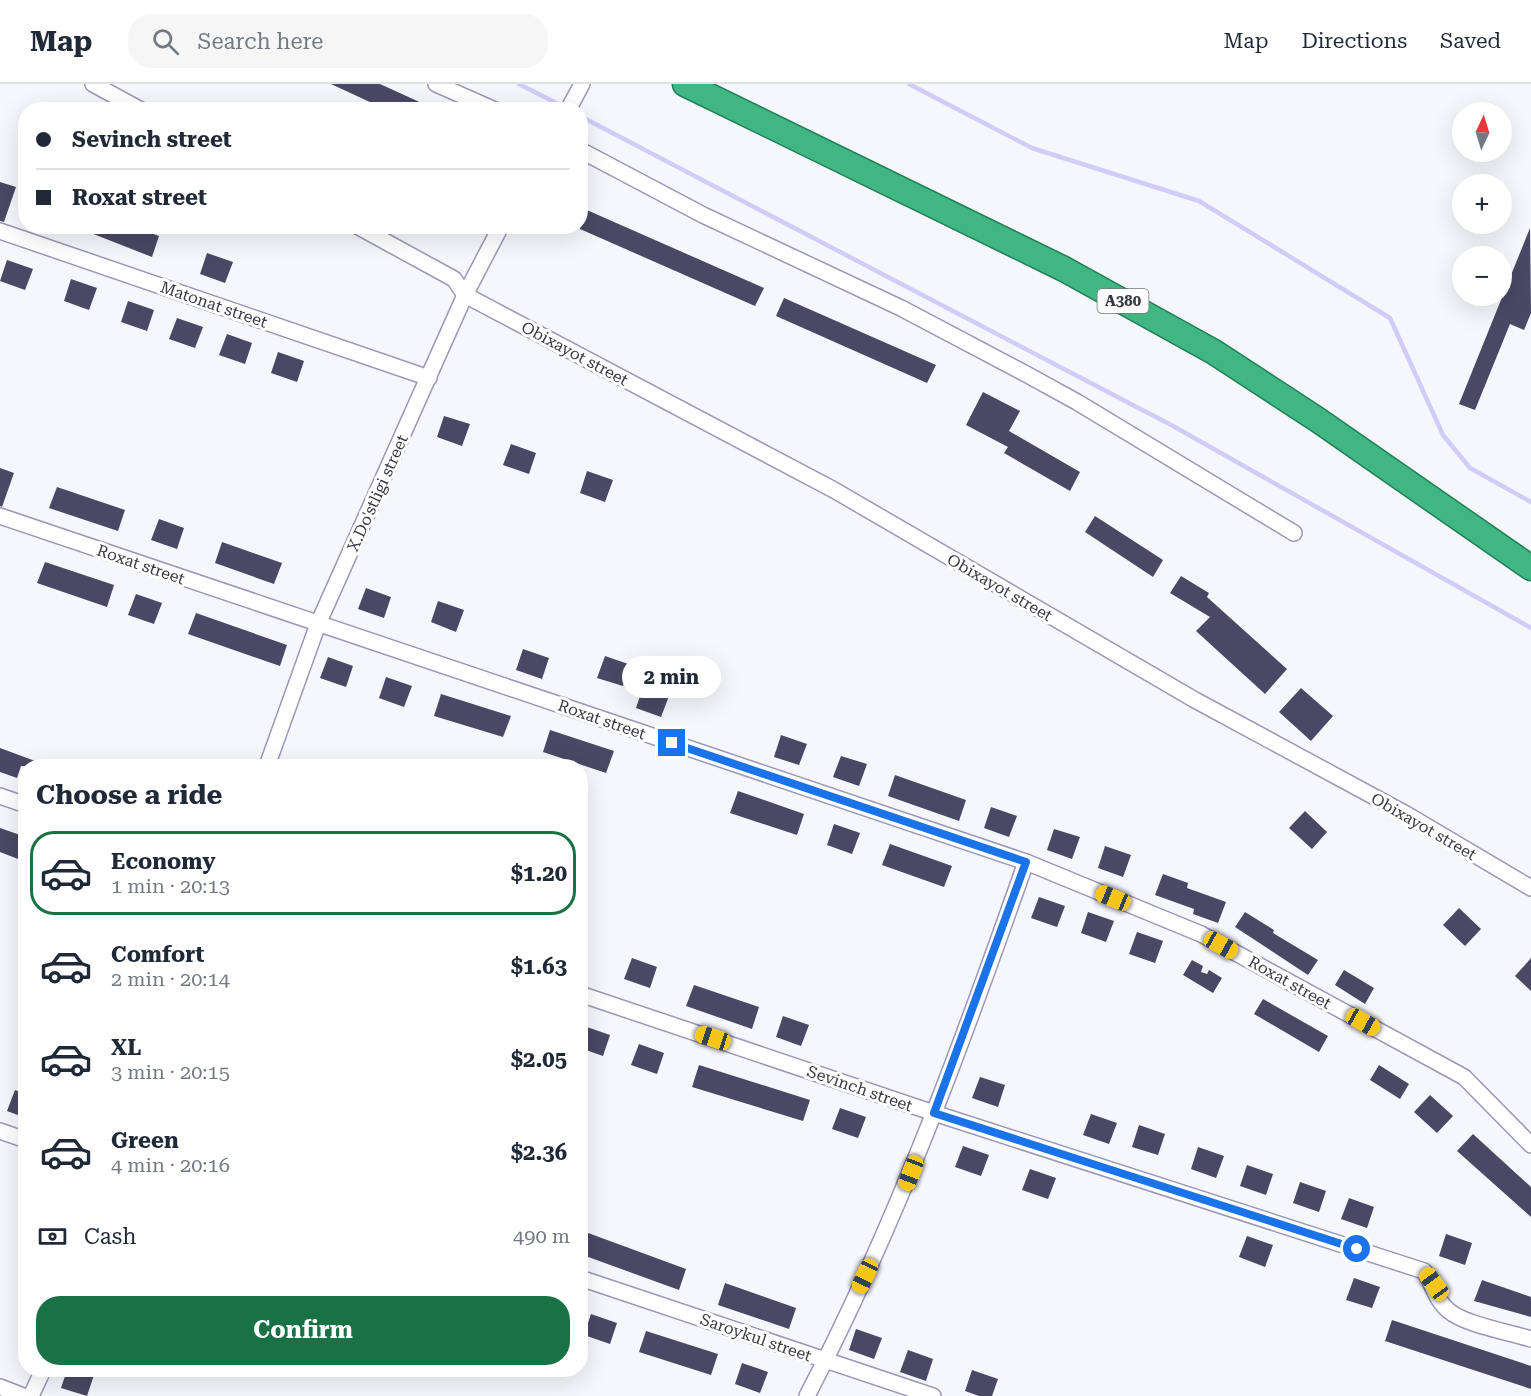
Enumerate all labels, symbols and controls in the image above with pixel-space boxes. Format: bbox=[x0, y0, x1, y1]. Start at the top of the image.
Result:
search box bbox=[128, 14, 548, 68]
text: Map bbox=[30, 25, 92, 58]
icon: search bbox=[149, 25, 182, 58]
text: Search here bbox=[197, 29, 323, 54]
text: Map bbox=[1224, 29, 1268, 53]
text: Directions bbox=[1301, 29, 1407, 53]
text: Saved bbox=[1440, 29, 1501, 53]
north arrow bbox=[1452, 102, 1512, 162]
map controls bbox=[1452, 102, 1512, 306]
text: Sevinch street bbox=[72, 127, 232, 152]
button: + bbox=[1452, 174, 1512, 234]
text: Roxat street bbox=[72, 185, 207, 210]
button: − bbox=[1452, 246, 1512, 306]
street label: Matonat street bbox=[158, 277, 270, 332]
road number: A380 bbox=[1098, 289, 1148, 313]
street label: Obixayot street bbox=[518, 317, 631, 390]
street label: X.Do'stligi street bbox=[343, 432, 412, 555]
street label: Roxat street bbox=[94, 541, 187, 588]
street label: Obixayot street bbox=[944, 550, 1056, 625]
callout: 2 min bbox=[622, 656, 722, 698]
text: 2 min bbox=[644, 665, 699, 689]
street label: Roxat street bbox=[555, 696, 648, 743]
route end bbox=[658, 729, 685, 756]
text: Choose a ride bbox=[36, 779, 222, 811]
street label: Obixayot street bbox=[1368, 789, 1480, 864]
icon: car bbox=[39, 846, 93, 900]
text: Economy bbox=[111, 849, 215, 874]
text: $1.20 bbox=[511, 861, 567, 886]
text: 1 min · 20:13 bbox=[111, 874, 230, 898]
car bbox=[1093, 883, 1133, 913]
car bbox=[1201, 928, 1241, 962]
icon: car bbox=[39, 939, 93, 993]
text: Comfort bbox=[111, 942, 204, 967]
street label: Roxat street bbox=[1245, 952, 1335, 1013]
text: $1.63 bbox=[511, 954, 567, 979]
text: 2 min · 20:14 bbox=[111, 967, 230, 991]
car bbox=[1343, 1005, 1383, 1039]
car bbox=[693, 1024, 733, 1052]
icon: car bbox=[39, 1032, 93, 1086]
text: XL bbox=[111, 1035, 141, 1060]
text: $2.05 bbox=[511, 1047, 567, 1072]
text: 3 min · 20:15 bbox=[111, 1060, 230, 1084]
street label: Sevinch street bbox=[805, 1062, 915, 1115]
icon: car bbox=[39, 1125, 93, 1179]
text: Green bbox=[111, 1128, 179, 1153]
text: $2.36 bbox=[511, 1140, 567, 1165]
text: 4 min · 20:16 bbox=[111, 1153, 230, 1177]
car bbox=[896, 1153, 926, 1193]
icon: cash bbox=[36, 1220, 69, 1253]
text: Cash bbox=[84, 1224, 136, 1249]
text: 490 m bbox=[513, 1224, 570, 1248]
route start bbox=[1343, 1235, 1370, 1262]
car bbox=[849, 1256, 881, 1296]
car bbox=[1416, 1264, 1452, 1304]
button: Confirm bbox=[36, 1296, 570, 1365]
street label: Saroykul street bbox=[698, 1310, 814, 1365]

